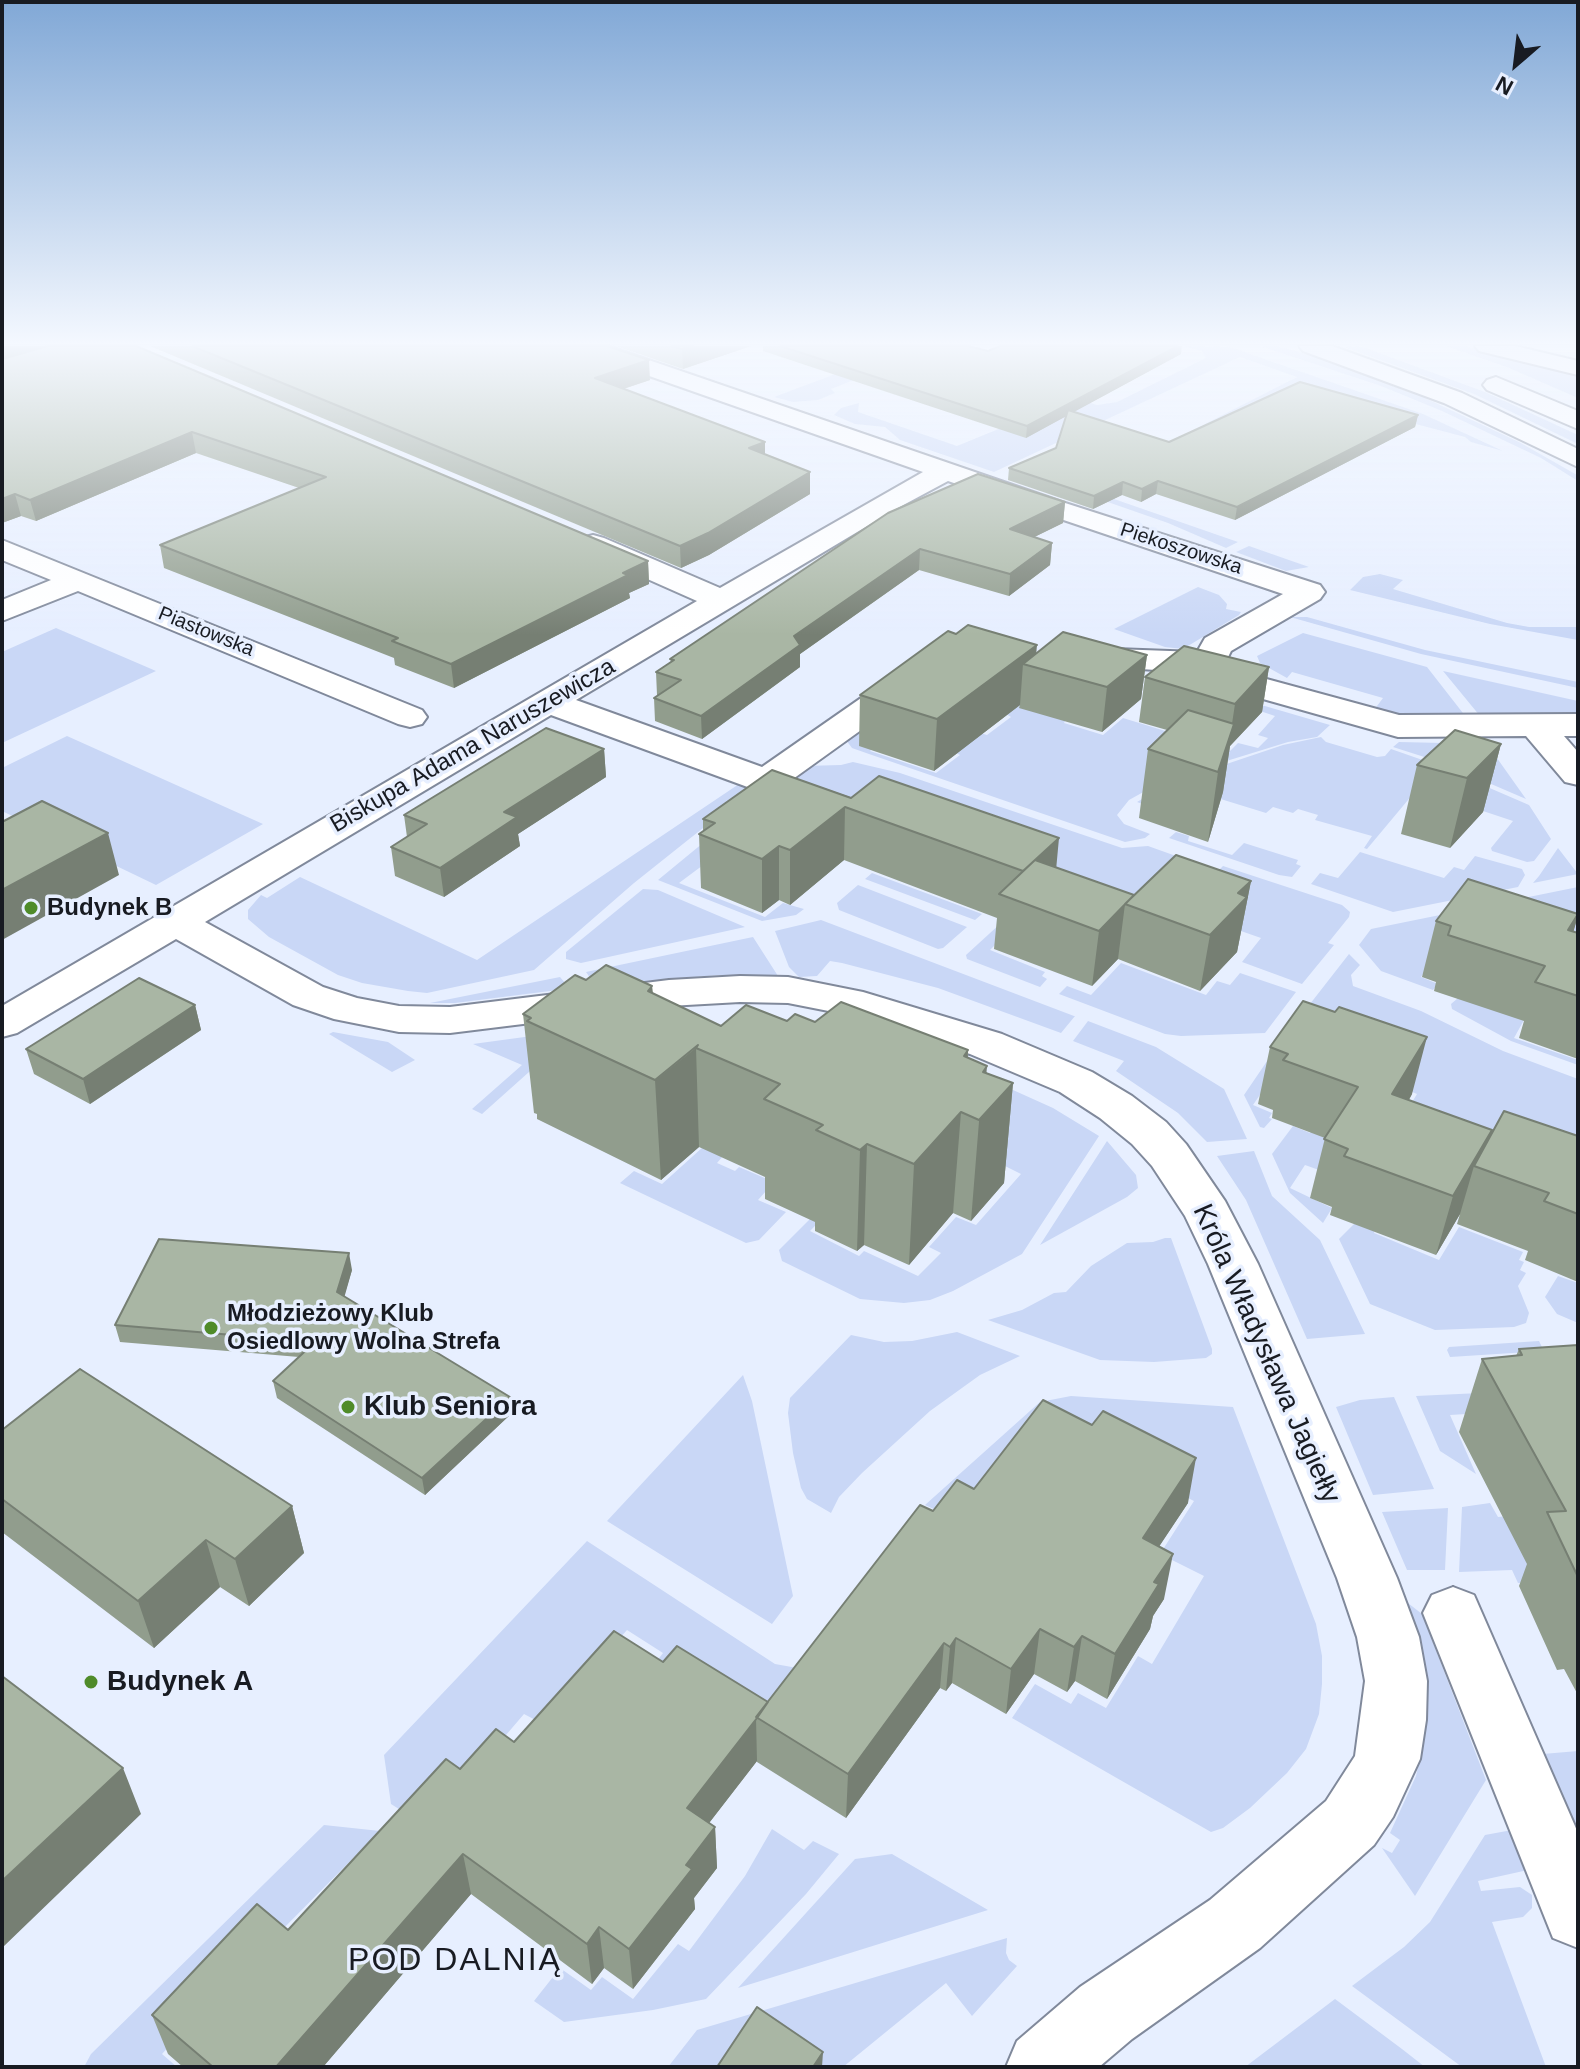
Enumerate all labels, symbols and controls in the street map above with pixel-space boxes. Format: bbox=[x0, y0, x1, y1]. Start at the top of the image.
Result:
north arrow bbox=[1476, 24, 1556, 104]
text: N bbox=[1492, 71, 1517, 100]
street label: Piekoszowska bbox=[1117, 518, 1245, 580]
street label: Piastowska bbox=[155, 602, 257, 662]
street label: Biskupa Adama Naruszewicza bbox=[325, 652, 621, 840]
place label: Budynek B bbox=[47, 894, 172, 922]
marker: Budynek B bbox=[22, 899, 40, 917]
street label: Króla Władysława Jagiełły bbox=[1185, 1199, 1347, 1509]
place label: Młodzieżowy Klub Osiedlowy Wolna Strefa bbox=[227, 1300, 500, 1356]
marker: Młodzieżowy Klub Osiedlowy Wolna Strefa bbox=[202, 1319, 220, 1337]
place label: Klub Seniora bbox=[364, 1390, 537, 1424]
marker: Klub Seniora bbox=[339, 1398, 357, 1416]
place label: Budynek A bbox=[107, 1665, 253, 1699]
marker: Budynek A bbox=[82, 1673, 100, 1691]
district label: POD DALNIĄ bbox=[348, 1942, 562, 1980]

